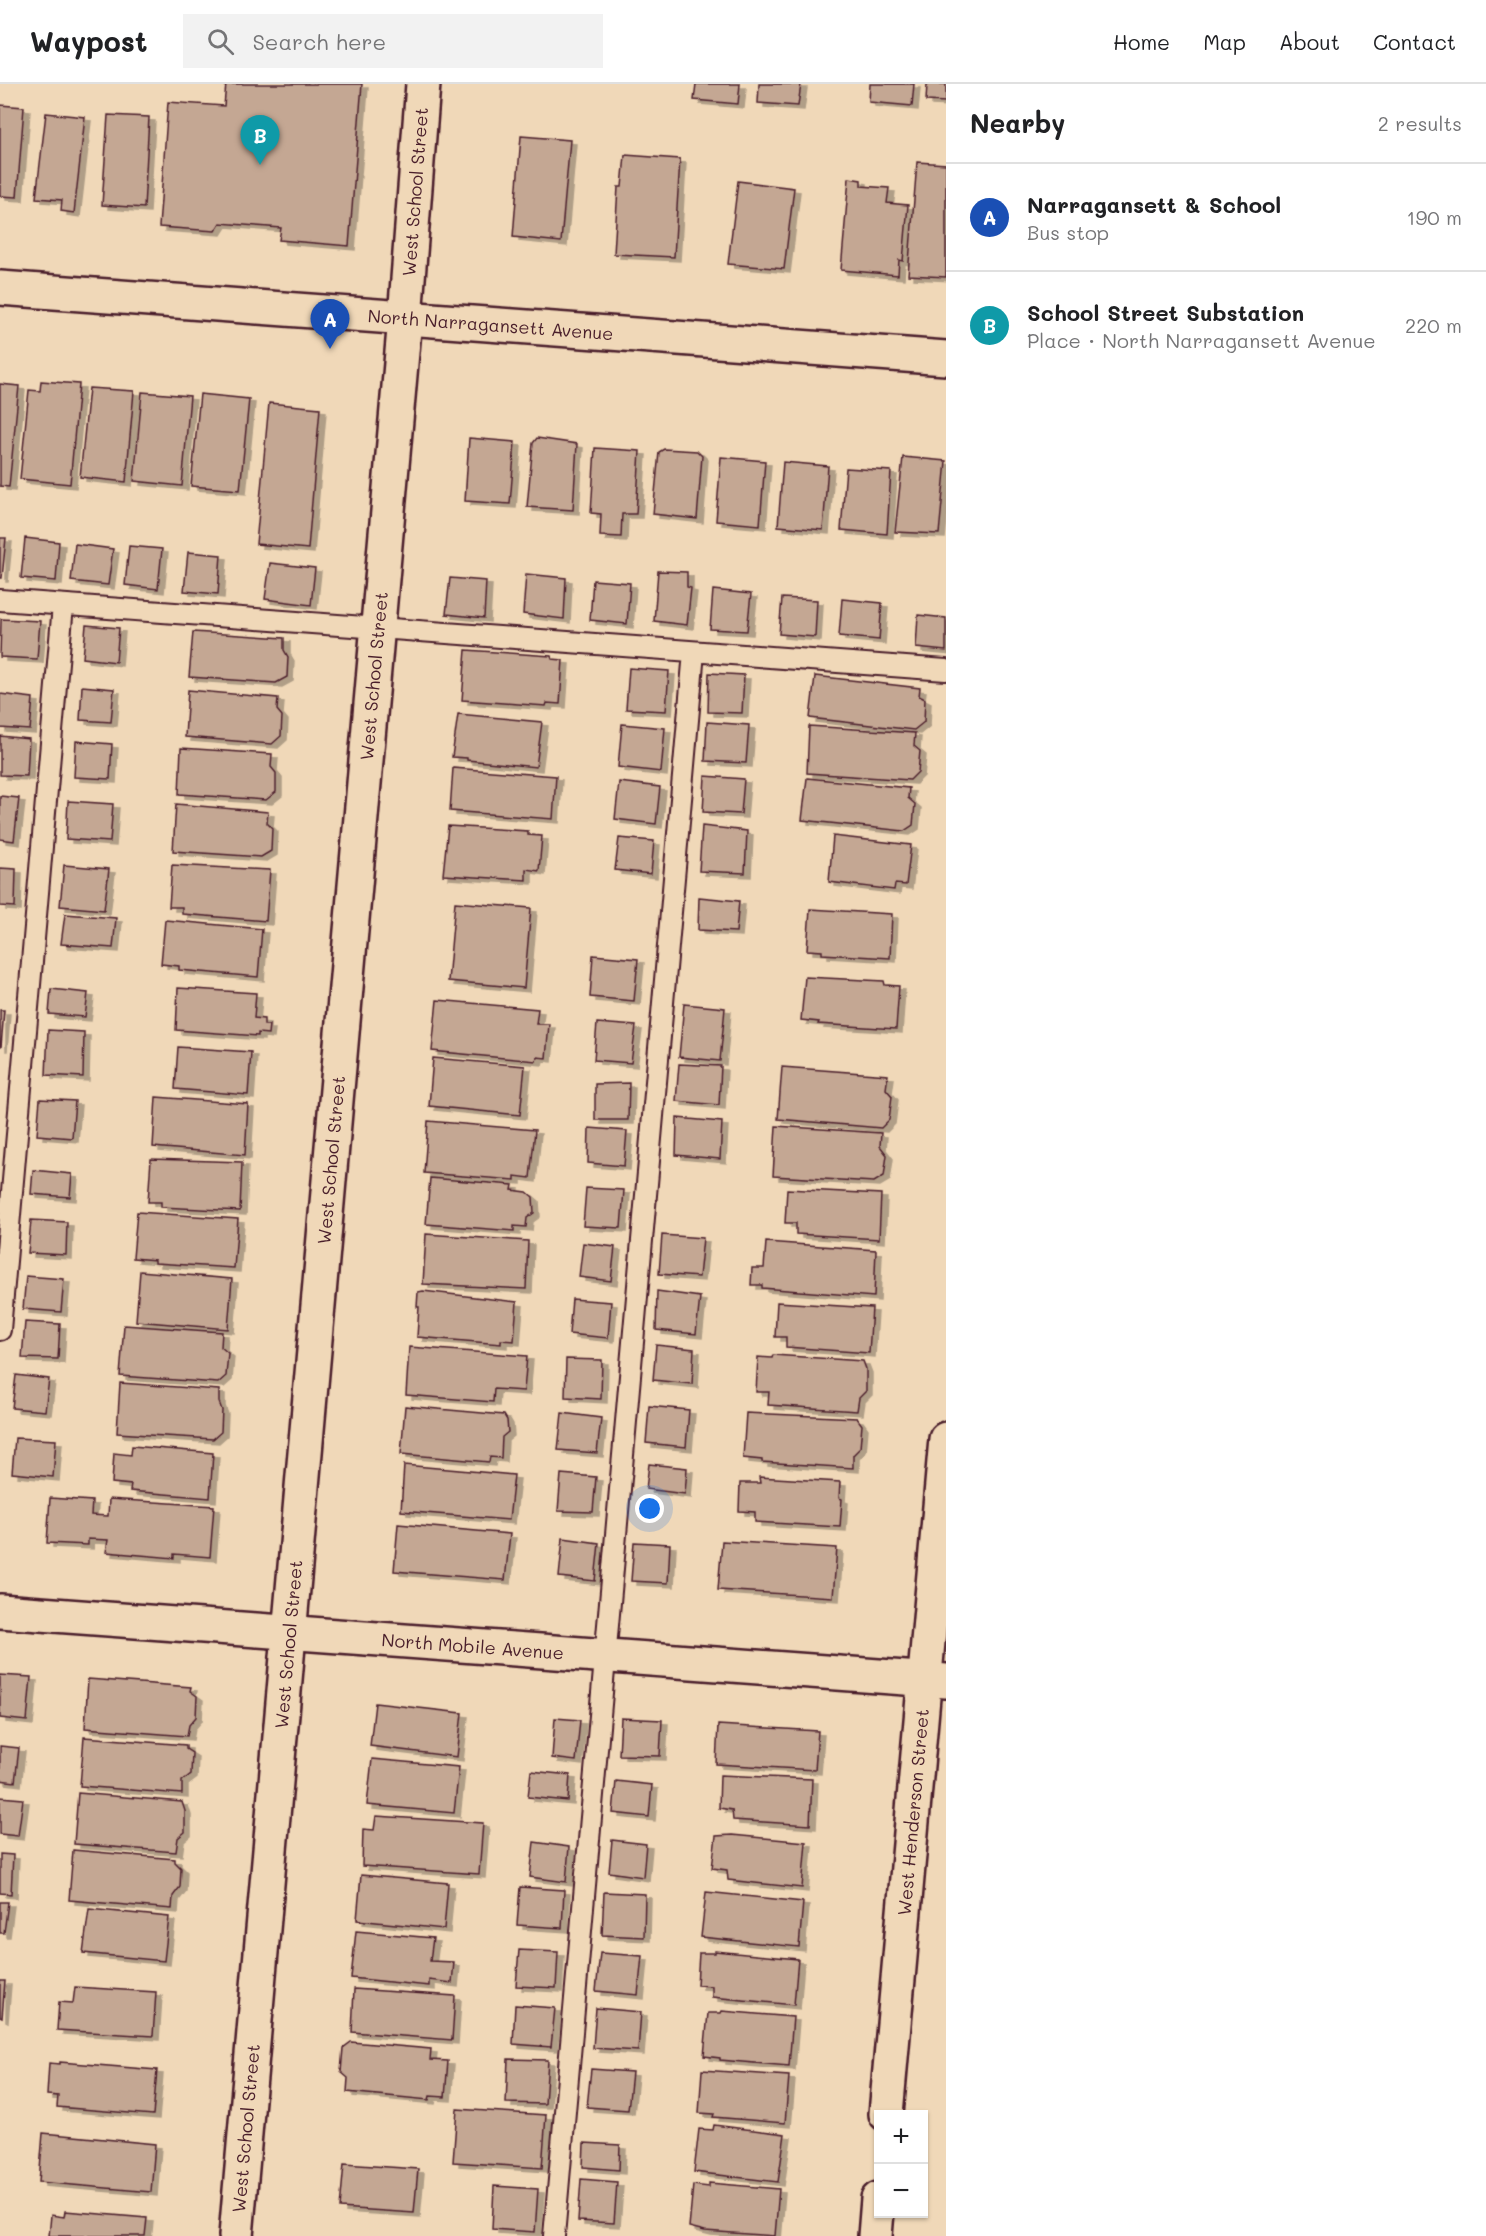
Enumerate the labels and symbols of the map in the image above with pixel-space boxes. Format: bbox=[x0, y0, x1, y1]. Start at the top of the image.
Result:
street label: West School Street bbox=[396, 106, 433, 277]
pin: B bbox=[240, 116, 280, 165]
pin: A bbox=[310, 300, 350, 349]
street label: North Narragansett Avenue bbox=[367, 303, 614, 345]
street label: West School Street bbox=[354, 591, 393, 761]
street label: West School Street bbox=[311, 1075, 350, 1246]
your location bbox=[635, 1494, 664, 1523]
street label: West School Street bbox=[269, 1559, 308, 1730]
street label: North Mobile Avenue bbox=[381, 1627, 565, 1665]
street label: West Henderson Street bbox=[892, 1708, 934, 1917]
street label: West School Street bbox=[226, 2043, 265, 2214]

